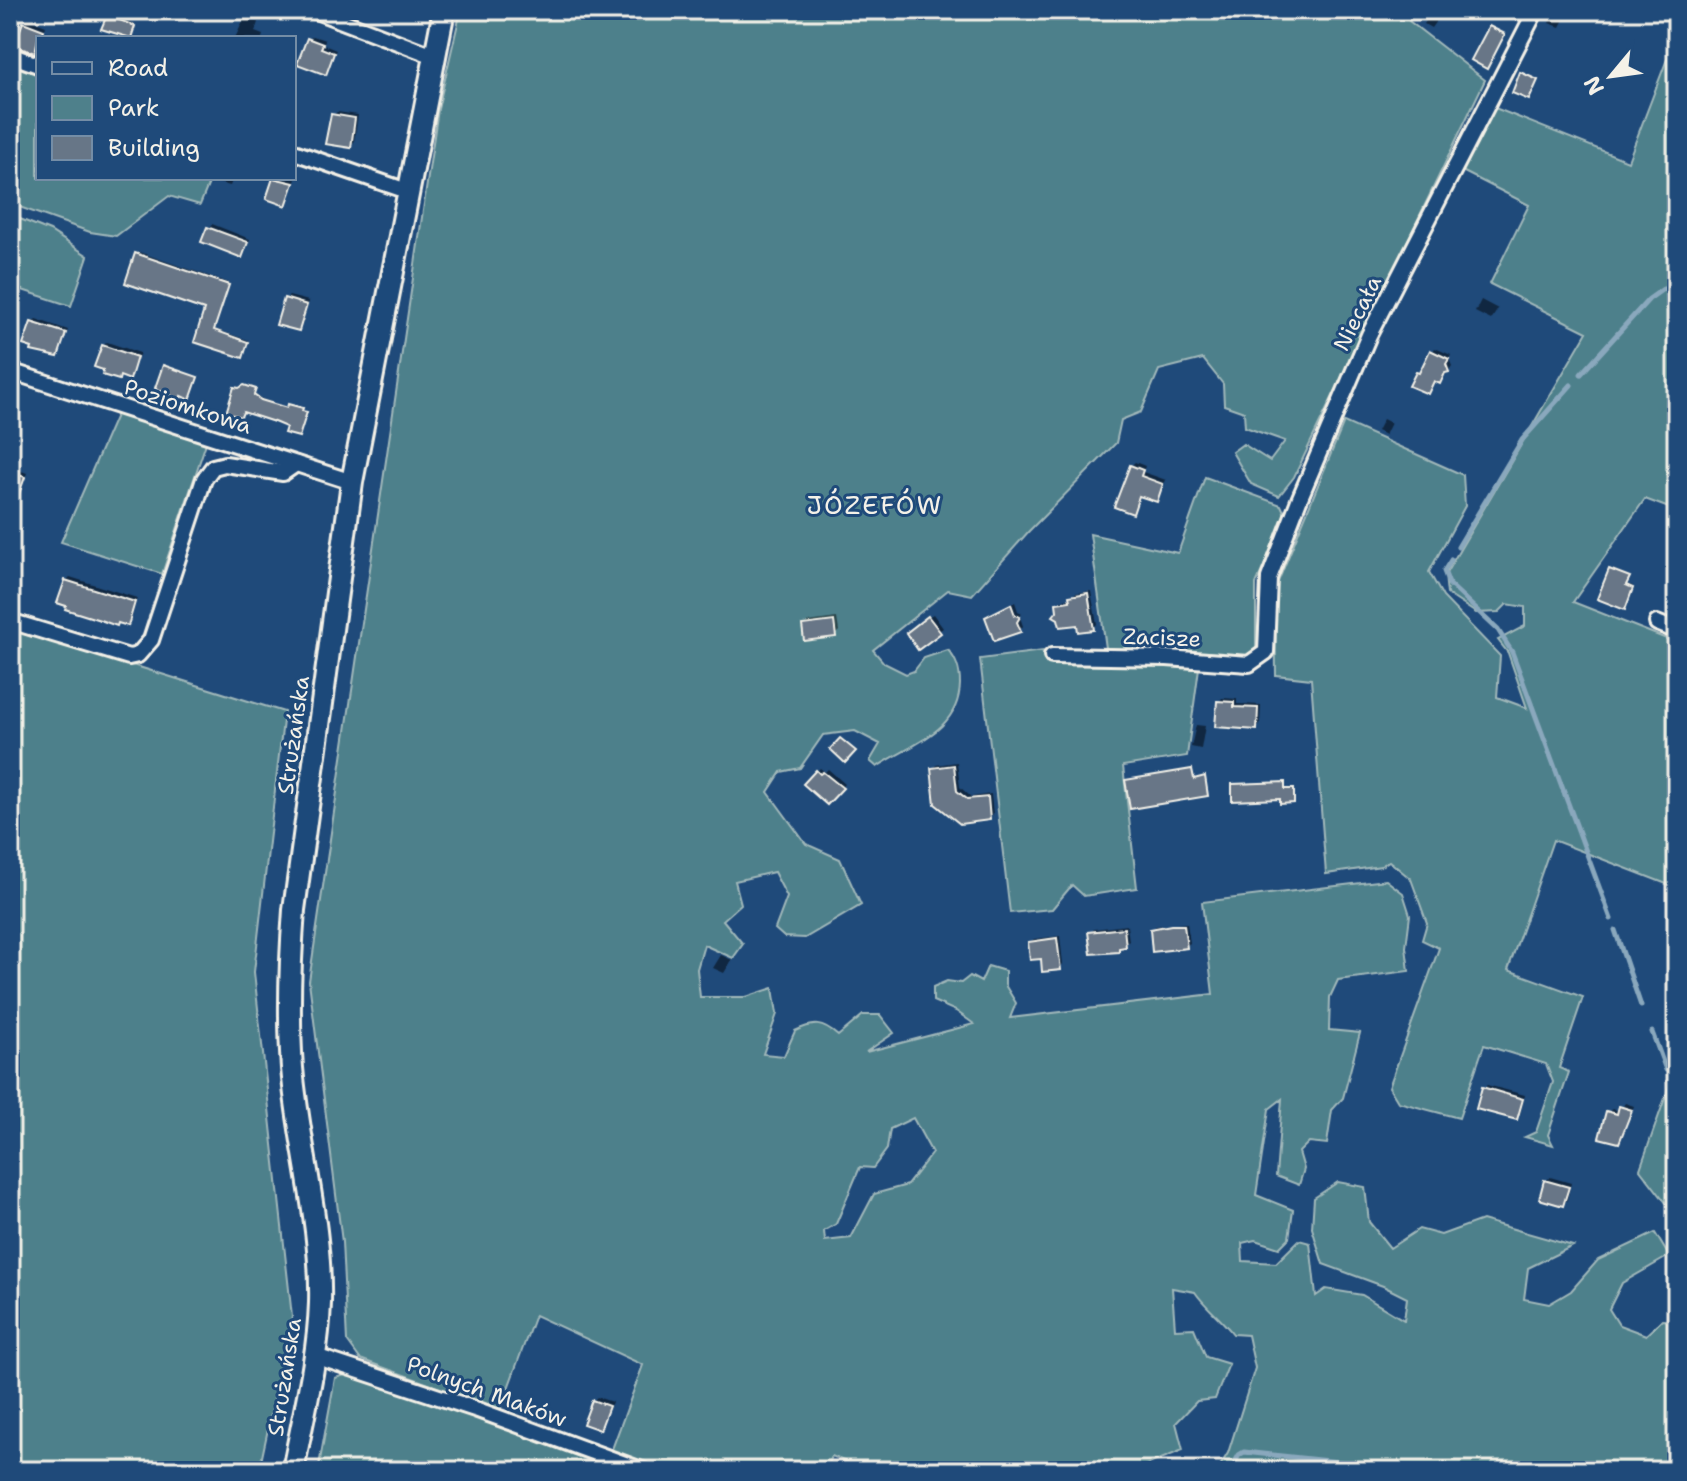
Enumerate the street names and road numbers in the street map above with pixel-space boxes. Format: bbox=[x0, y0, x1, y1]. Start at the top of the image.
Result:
street label: Niecała bbox=[1327, 270, 1388, 356]
street label: Poziomkowa bbox=[120, 372, 256, 441]
street label: Zacisze bbox=[1122, 622, 1202, 653]
street label: Strużańska bbox=[271, 674, 316, 796]
street label: Strużańska bbox=[261, 1316, 308, 1438]
street label: Polnych Maków bbox=[403, 1349, 571, 1434]

